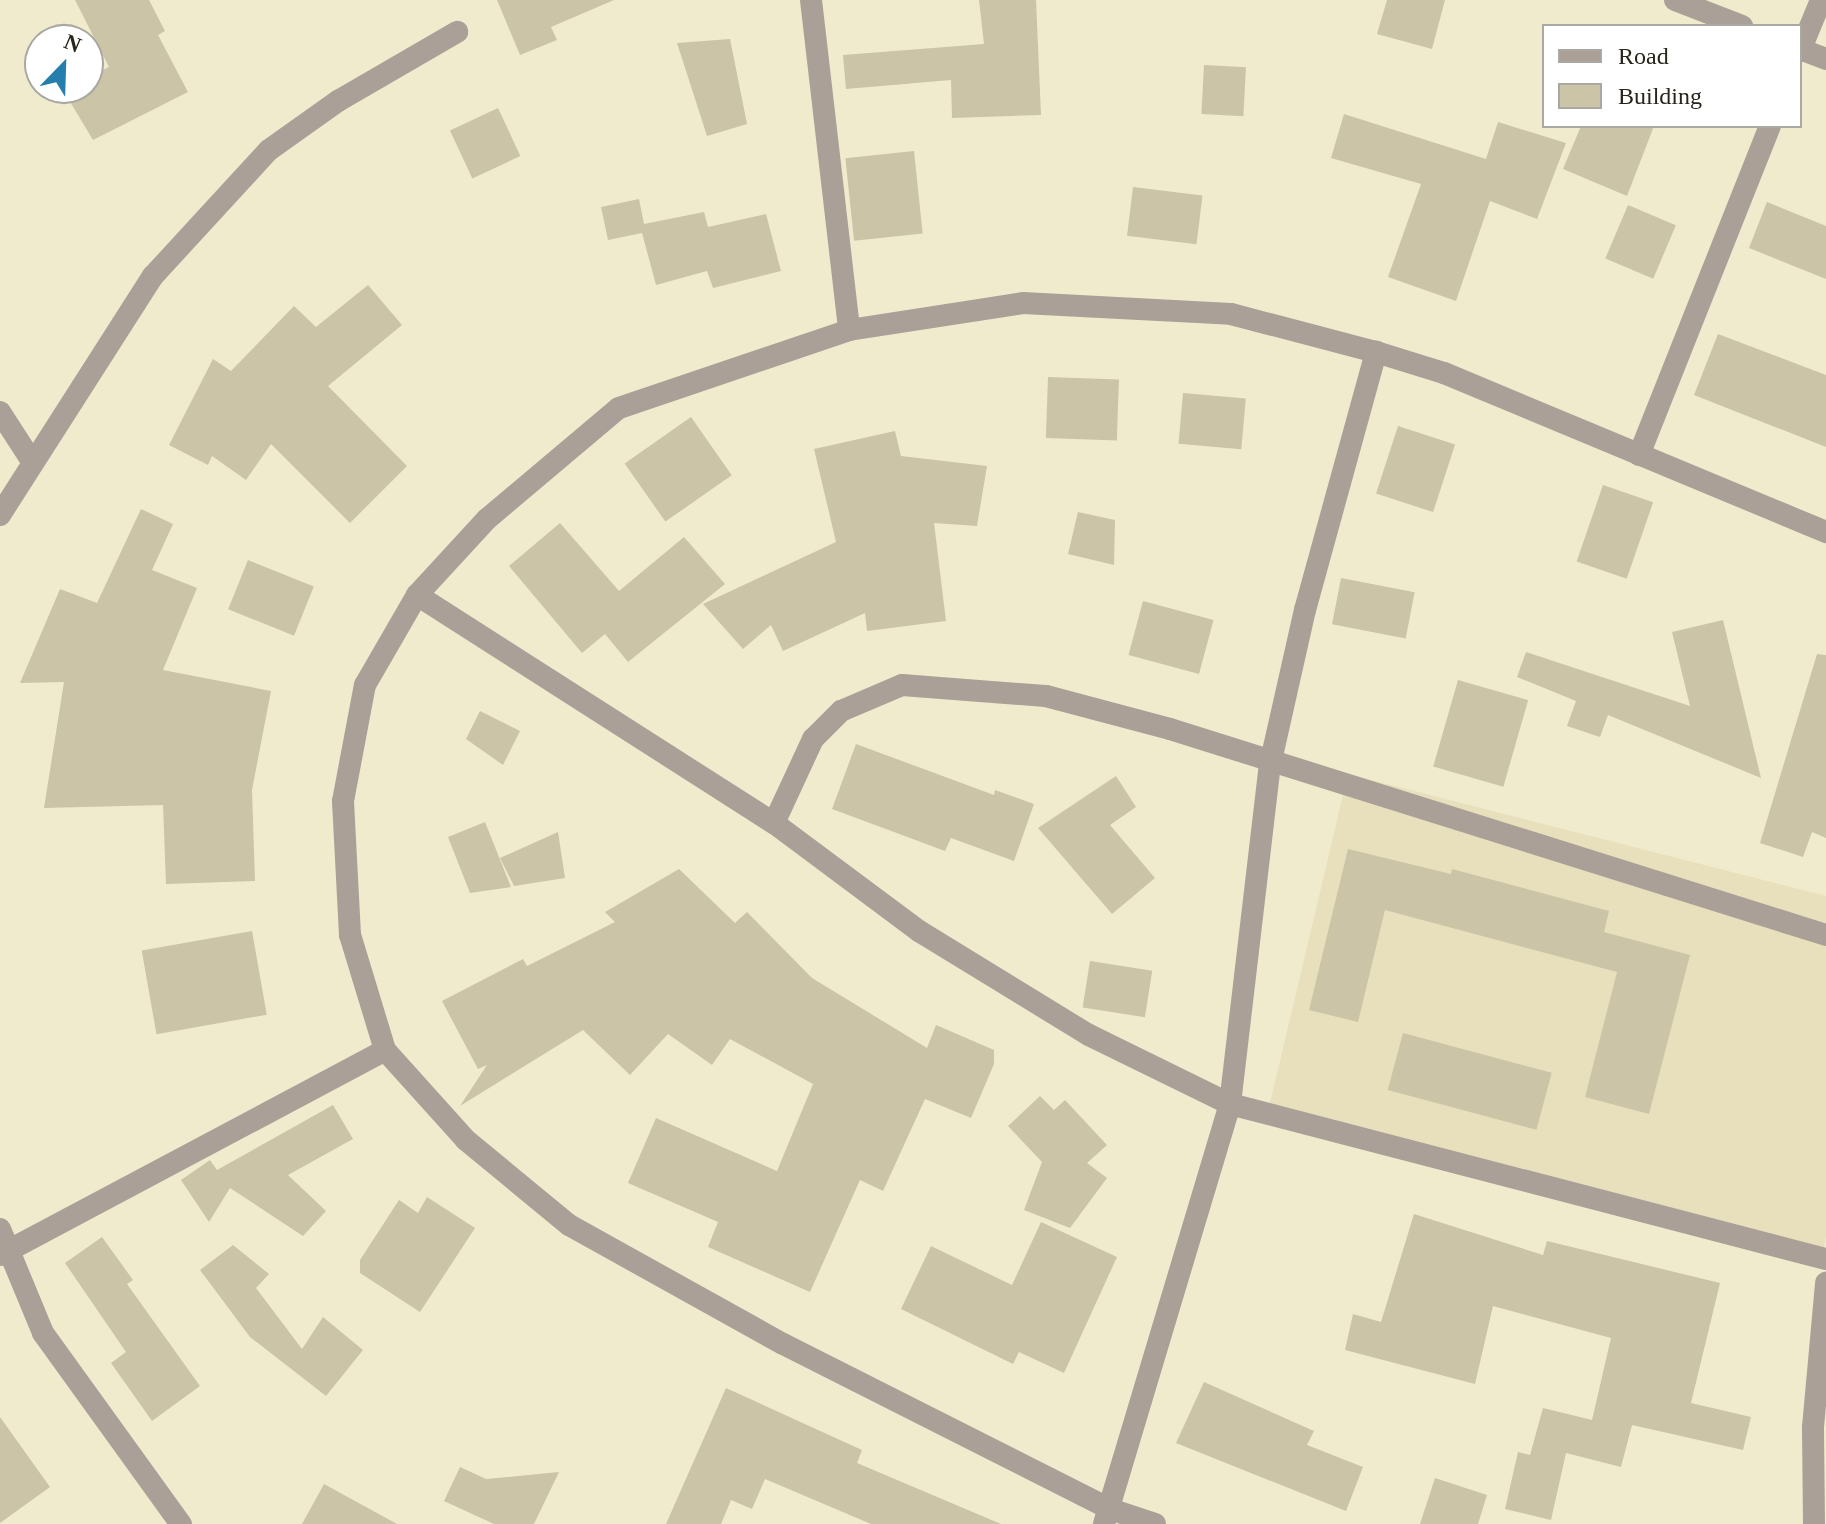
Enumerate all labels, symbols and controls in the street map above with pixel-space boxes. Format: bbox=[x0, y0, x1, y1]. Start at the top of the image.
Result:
north arrow bbox=[24, 24, 104, 104]
legend bbox=[1542, 24, 1802, 128]
text: N bbox=[61, 29, 85, 58]
text: Road bbox=[1618, 43, 1669, 69]
text: Building bbox=[1618, 83, 1702, 109]

